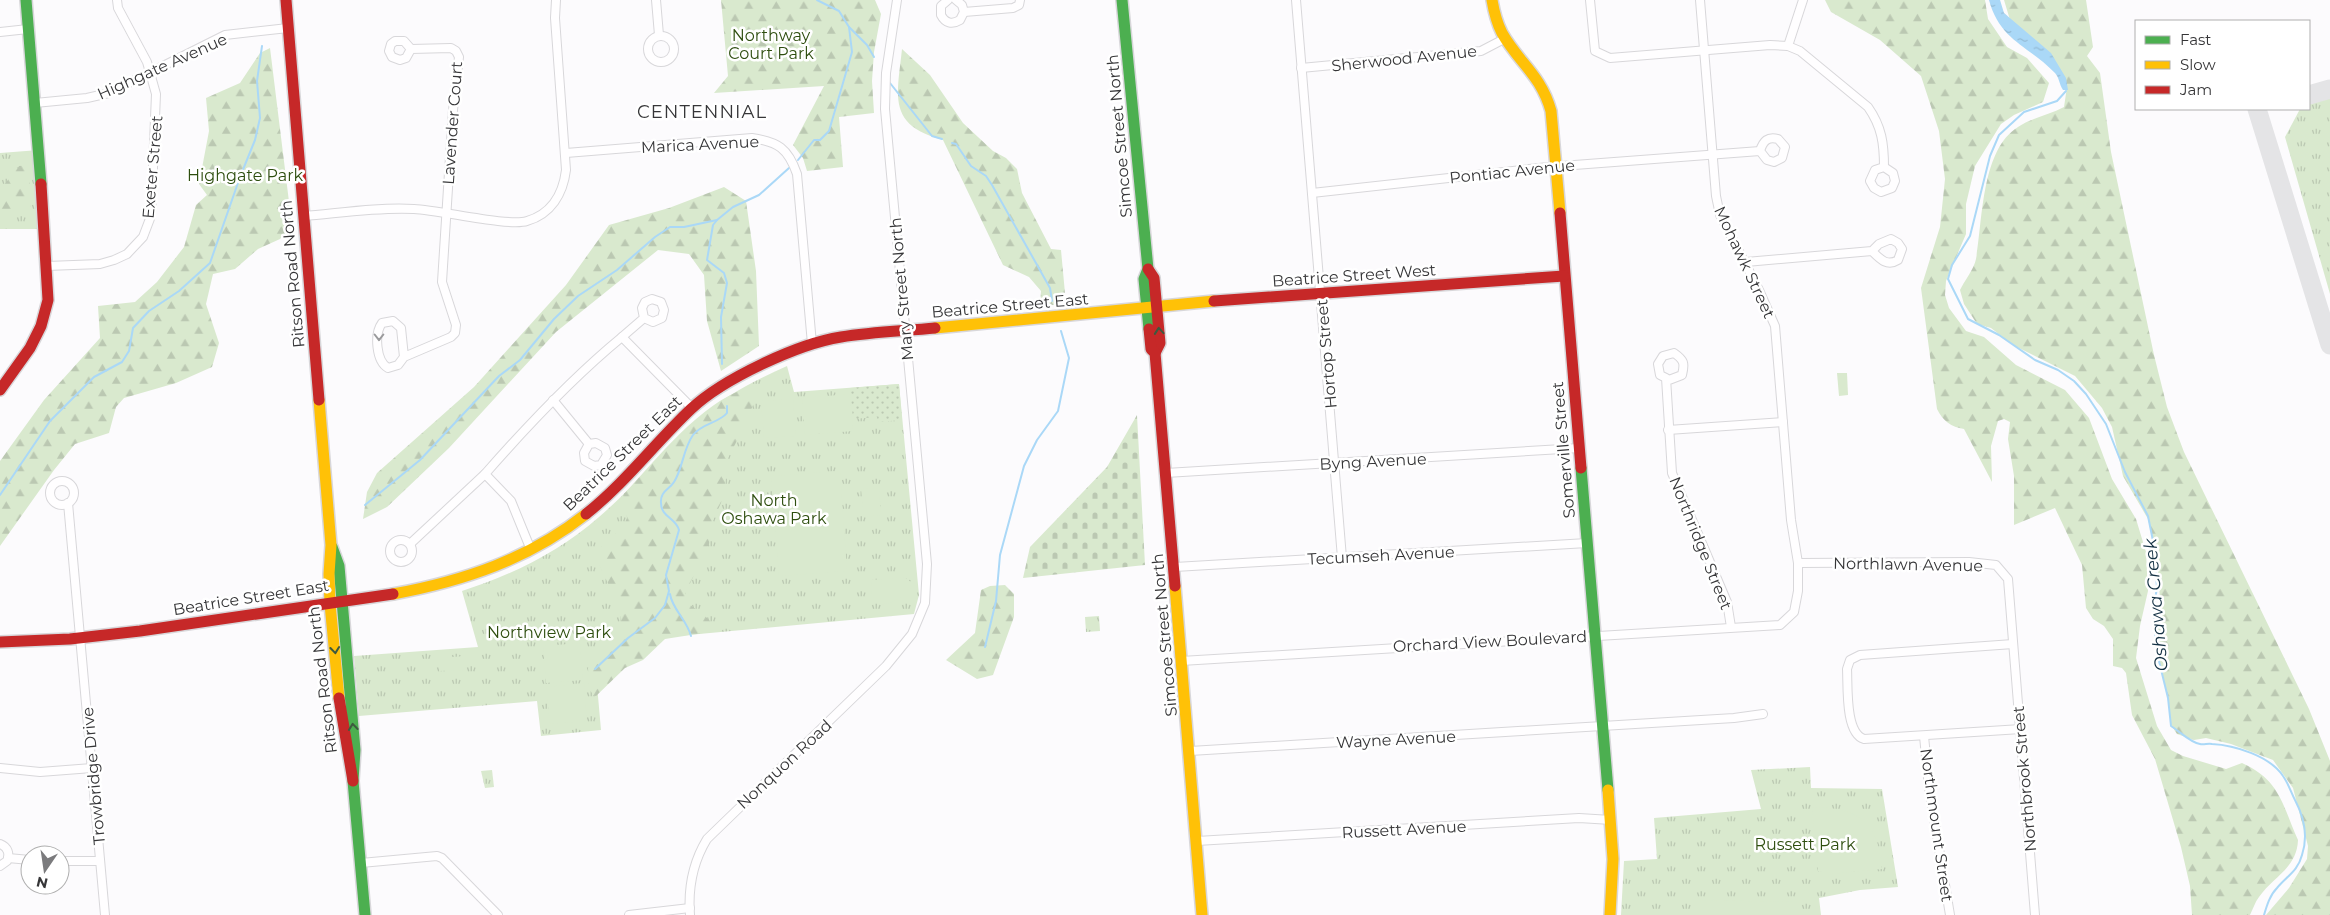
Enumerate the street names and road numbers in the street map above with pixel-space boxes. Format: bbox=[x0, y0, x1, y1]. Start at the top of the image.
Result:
street label: Highgate Avenue bbox=[94, 29, 230, 104]
street label: Sherwood Avenue bbox=[1330, 41, 1478, 76]
street label: Simcoe Street North bbox=[1103, 54, 1136, 218]
street label: Lavender Court bbox=[439, 60, 466, 185]
street label: Exeter Street bbox=[139, 114, 167, 219]
street label: Marica Avenue bbox=[640, 132, 760, 157]
street label: Pontiac Avenue bbox=[1448, 155, 1576, 188]
street label: Ritson Road North bbox=[277, 199, 308, 349]
street label: Mohawk Street bbox=[1710, 203, 1779, 322]
street label: Mary Street North bbox=[886, 217, 917, 361]
street label: Beatrice Street West bbox=[1271, 260, 1437, 291]
street label: Beatrice Street East bbox=[931, 289, 1090, 322]
street label: Hortop Street bbox=[1312, 298, 1341, 409]
street label: Somerville Street bbox=[1548, 380, 1579, 519]
street label: Beatrice Street East bbox=[559, 391, 686, 515]
street label: Byng Avenue bbox=[1319, 449, 1427, 474]
street label: Northridge Street bbox=[1665, 474, 1736, 613]
street label: Tecumseh Avenue bbox=[1307, 542, 1455, 569]
street label: Simcoe Street North bbox=[1148, 553, 1181, 717]
street label: Northlawn Avenue bbox=[1833, 554, 1983, 575]
street label: Beatrice Street East bbox=[172, 576, 331, 619]
street label: Ritson Road North bbox=[304, 605, 341, 755]
street label: Orchard View Boulevard bbox=[1392, 627, 1588, 656]
street label: Northbrook Street bbox=[2009, 705, 2040, 853]
street label: Trowbridge Drive bbox=[78, 706, 109, 846]
street label: Nonquon Road bbox=[733, 716, 836, 813]
street label: Wayne Avenue bbox=[1336, 727, 1456, 752]
street label: Northmount Street bbox=[1916, 747, 1957, 903]
street label: Russett Avenue bbox=[1341, 817, 1467, 842]

